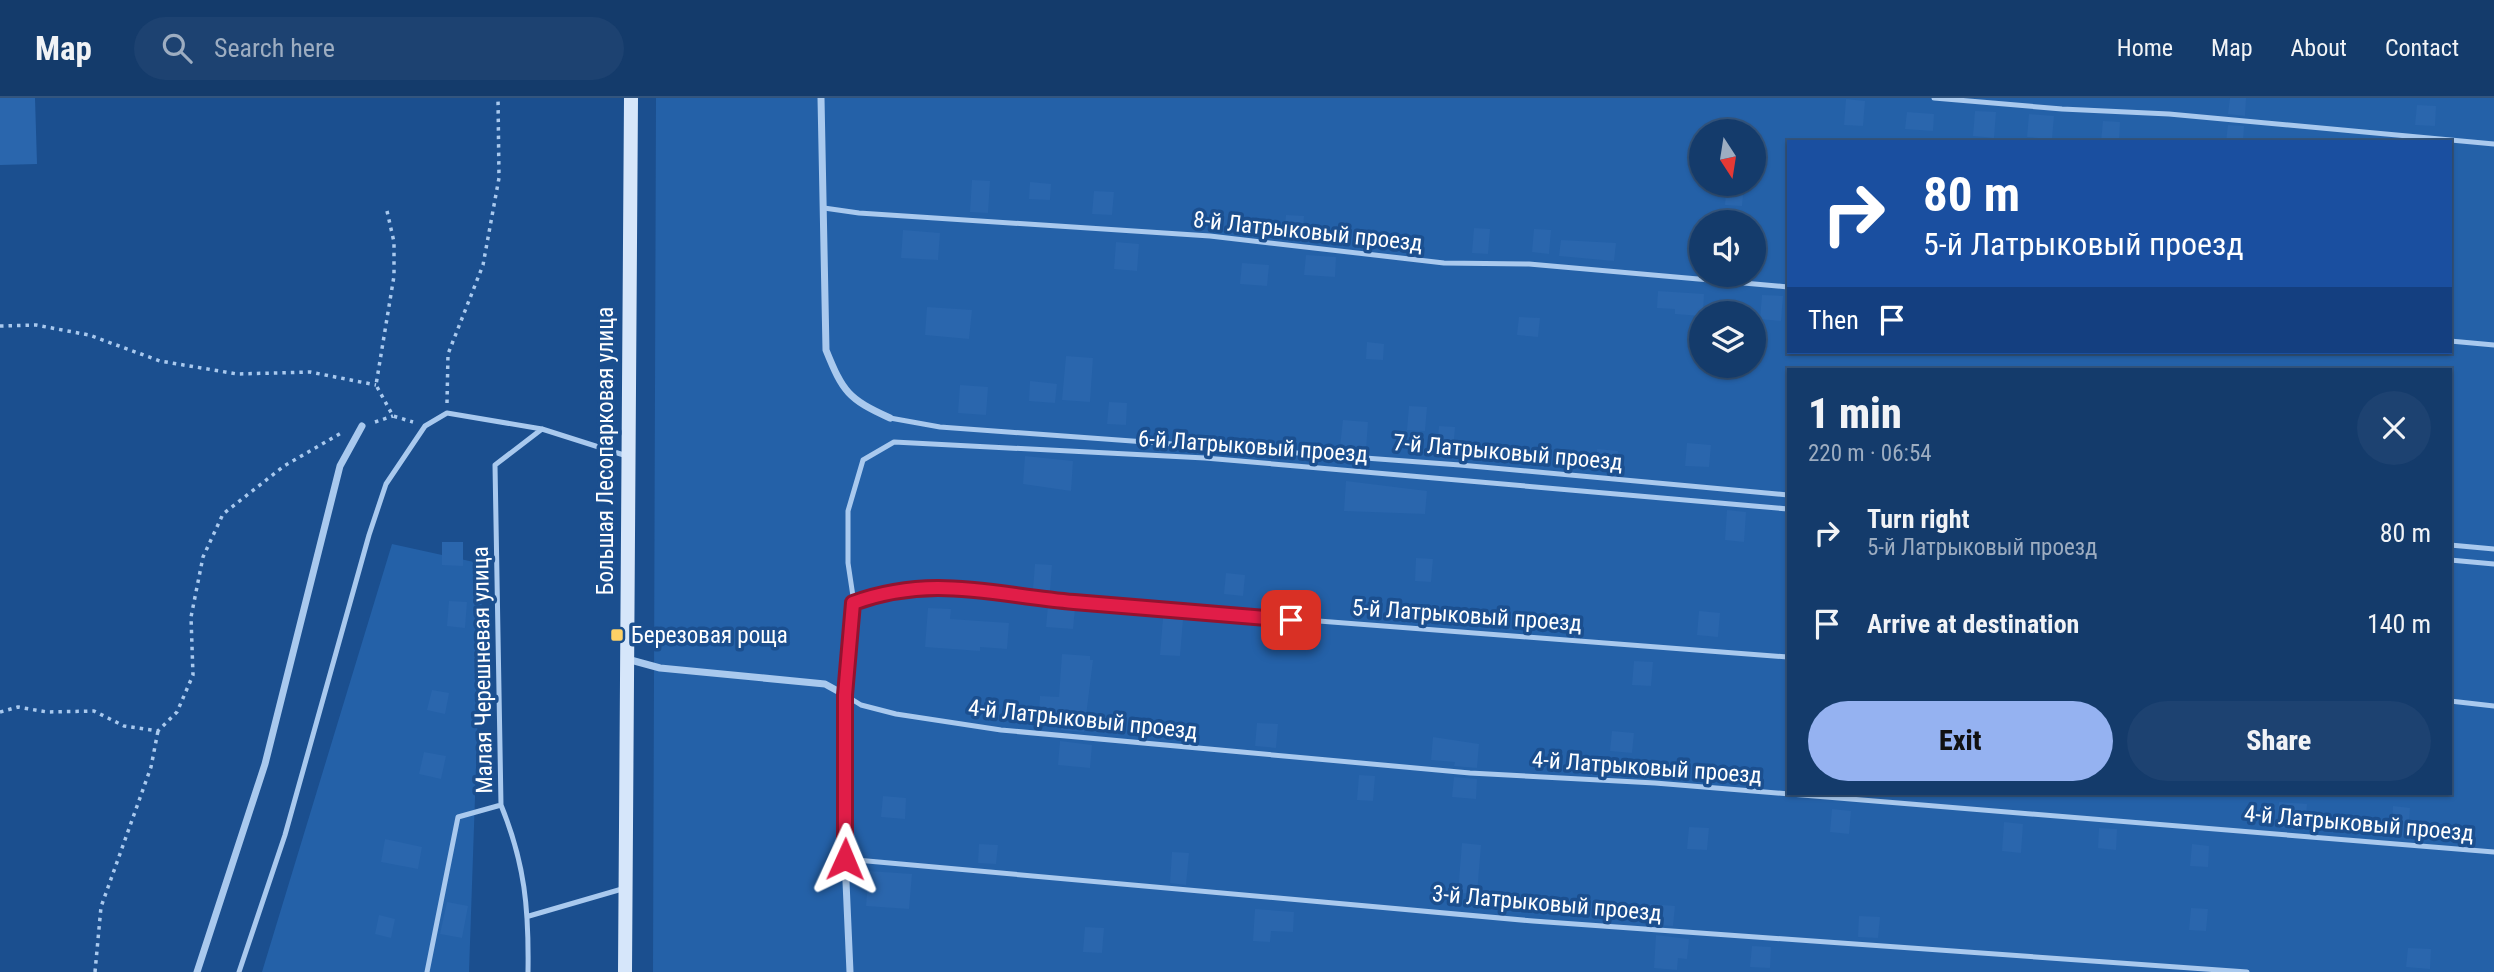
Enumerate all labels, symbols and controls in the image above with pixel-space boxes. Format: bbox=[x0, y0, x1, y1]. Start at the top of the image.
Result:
search box bbox=[134, 17, 624, 80]
text: Map bbox=[35, 29, 92, 68]
icon: search bbox=[158, 29, 196, 67]
text: Search here bbox=[214, 33, 335, 63]
text: Home bbox=[2117, 34, 2173, 62]
text: Map bbox=[2211, 34, 2253, 62]
text: About bbox=[2291, 34, 2347, 62]
text: Contact bbox=[2385, 34, 2459, 62]
north arrow bbox=[1689, 119, 1766, 196]
map controls bbox=[1689, 119, 1766, 378]
text: 80 m bbox=[1923, 166, 2020, 223]
icon: right bbox=[1808, 168, 1899, 259]
street label: 8-й Латрыковый проезд bbox=[1192, 206, 1424, 257]
button: sound bbox=[1689, 210, 1766, 287]
text: 5-й Латрыковый проезд bbox=[1923, 225, 2244, 263]
button: layers bbox=[1689, 301, 1766, 378]
icon: arrive bbox=[1873, 301, 1911, 339]
text: Then bbox=[1808, 305, 1859, 335]
street label: Большая Лесопарковая улица bbox=[592, 307, 619, 595]
text: 1 min bbox=[1808, 389, 1902, 438]
button: close bbox=[2357, 391, 2431, 465]
street label: 6-й Латрыковый проезд bbox=[1137, 425, 1369, 468]
street label: 7-й Латрыковый проезд bbox=[1392, 429, 1624, 476]
text: 220 m · 06:54 bbox=[1808, 440, 1932, 467]
text: Turn right bbox=[1867, 504, 1969, 534]
icon: right bbox=[1808, 514, 1846, 552]
text: 80 m bbox=[2380, 518, 2431, 548]
text: 5-й Латрыковый проезд bbox=[1867, 534, 2097, 561]
street label: Малая Черешневая улица bbox=[467, 546, 498, 794]
pin bbox=[1261, 590, 1321, 650]
street label: 5-й Латрыковый проезд bbox=[1351, 594, 1583, 637]
icon: arrive bbox=[1272, 601, 1310, 639]
icon: arrive bbox=[1808, 605, 1846, 643]
text: Arrive at destination bbox=[1867, 609, 2079, 639]
text: 140 m bbox=[2367, 609, 2431, 639]
place label: Березовая роща bbox=[631, 622, 788, 649]
marker: Березовая роща bbox=[609, 627, 625, 643]
street label: 4-й Латрыковый проезд bbox=[967, 694, 1199, 745]
button: Exit bbox=[1808, 701, 2113, 781]
button: Share bbox=[2127, 701, 2431, 781]
street label: 4-й Латрыковый проезд bbox=[1531, 746, 1763, 789]
street label: 4-й Латрыковый проезд bbox=[2243, 800, 2475, 847]
position arrow bbox=[808, 822, 882, 896]
street label: 3-й Латрыковый проезд bbox=[1431, 880, 1663, 927]

